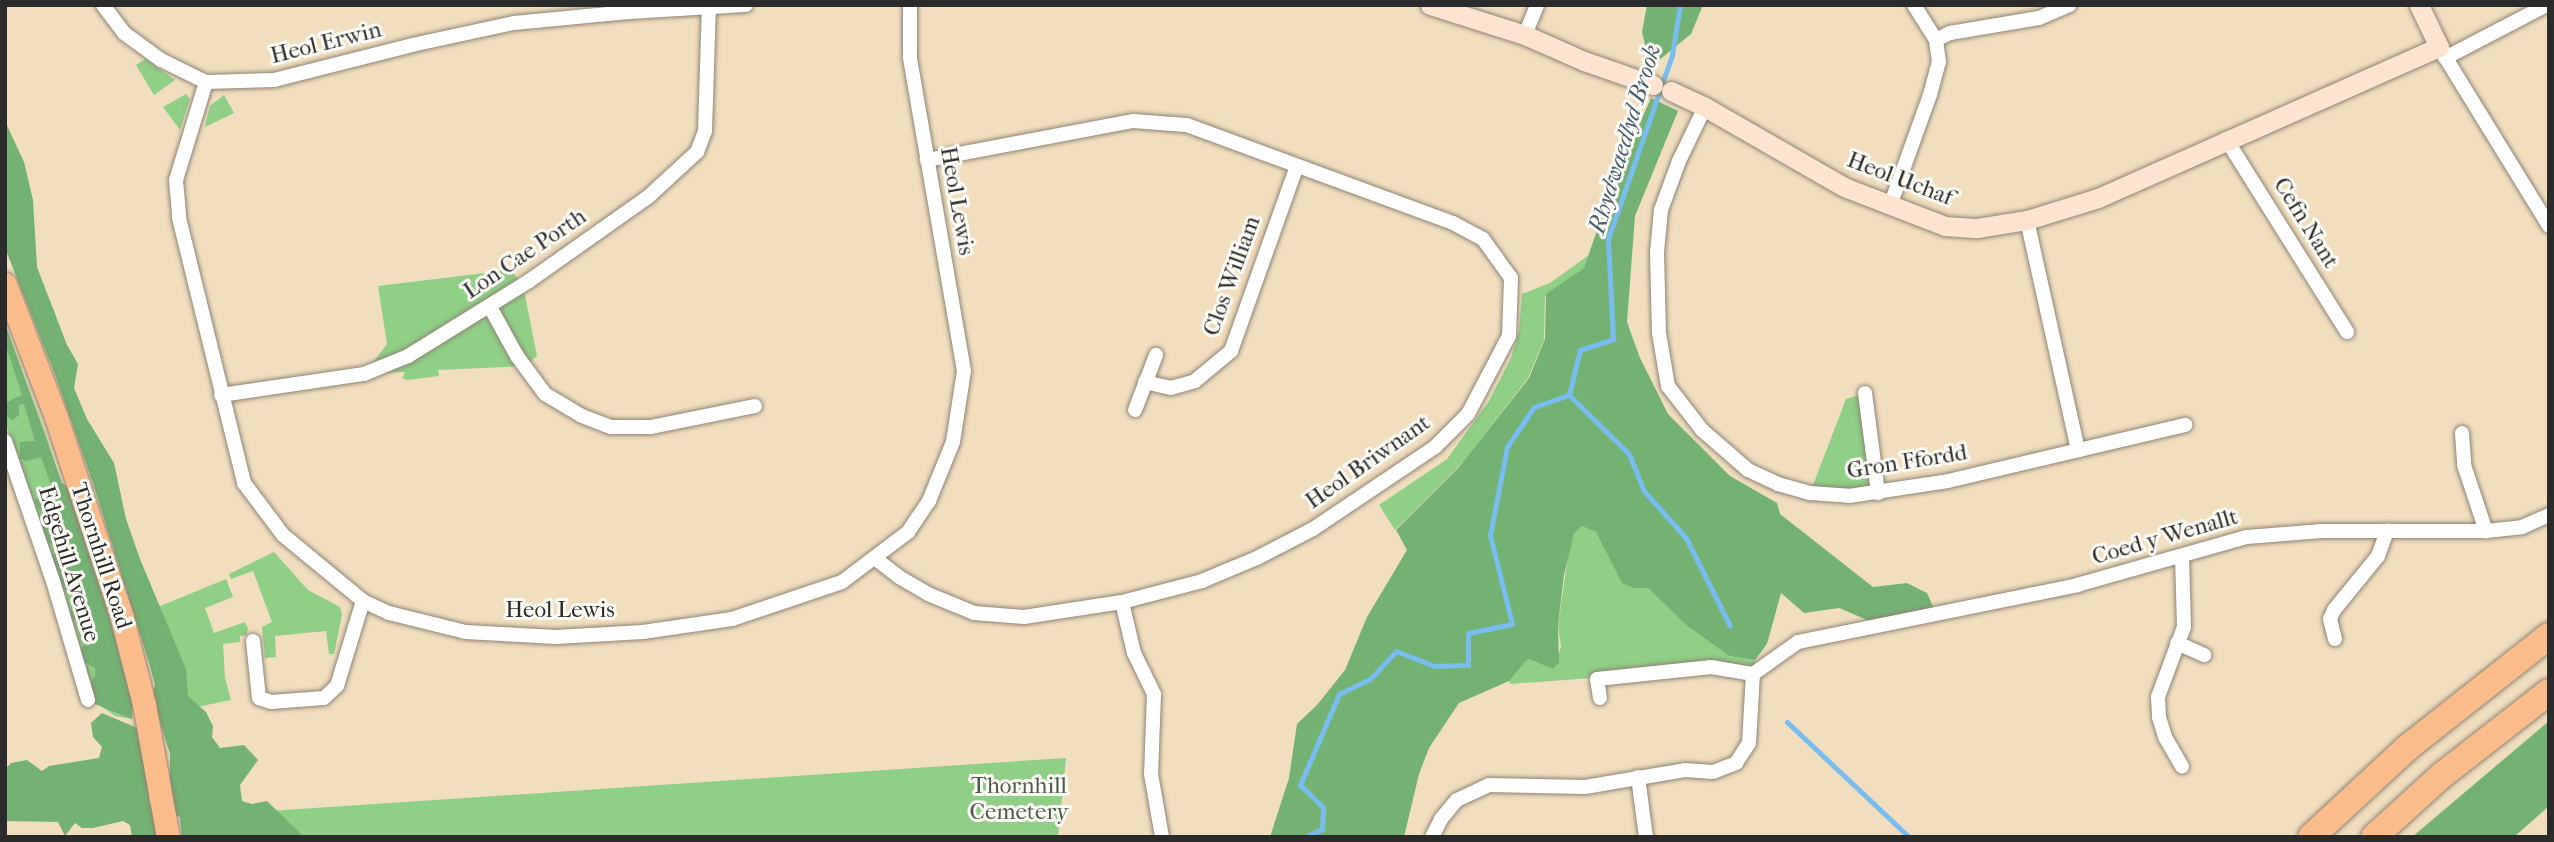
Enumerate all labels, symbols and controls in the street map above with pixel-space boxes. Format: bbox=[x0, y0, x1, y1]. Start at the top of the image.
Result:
street label: Heol Erwin bbox=[268, 16, 384, 70]
water label: Rhydwaedlyd Brook bbox=[1583, 41, 1667, 237]
street label: Heol Lewis bbox=[934, 145, 980, 257]
street label: Heol Uchaf bbox=[1843, 146, 1957, 212]
street label: Cefn Nant bbox=[2267, 173, 2345, 273]
street label: Lon Cae Porth bbox=[458, 203, 592, 305]
street label: Clos William bbox=[1198, 212, 1266, 340]
street label: Heol Briwnant bbox=[1300, 409, 1436, 515]
street label: Gron Ffordd bbox=[1845, 439, 1969, 485]
street label: Thornhill Road bbox=[64, 479, 138, 633]
street label: Edgehill Avenue bbox=[32, 483, 106, 645]
street label: Coed y Wenallt bbox=[2089, 503, 2241, 571]
street label: Heol Lewis bbox=[505, 596, 615, 624]
park label: Thornhill Cemetery bbox=[970, 772, 1068, 826]

